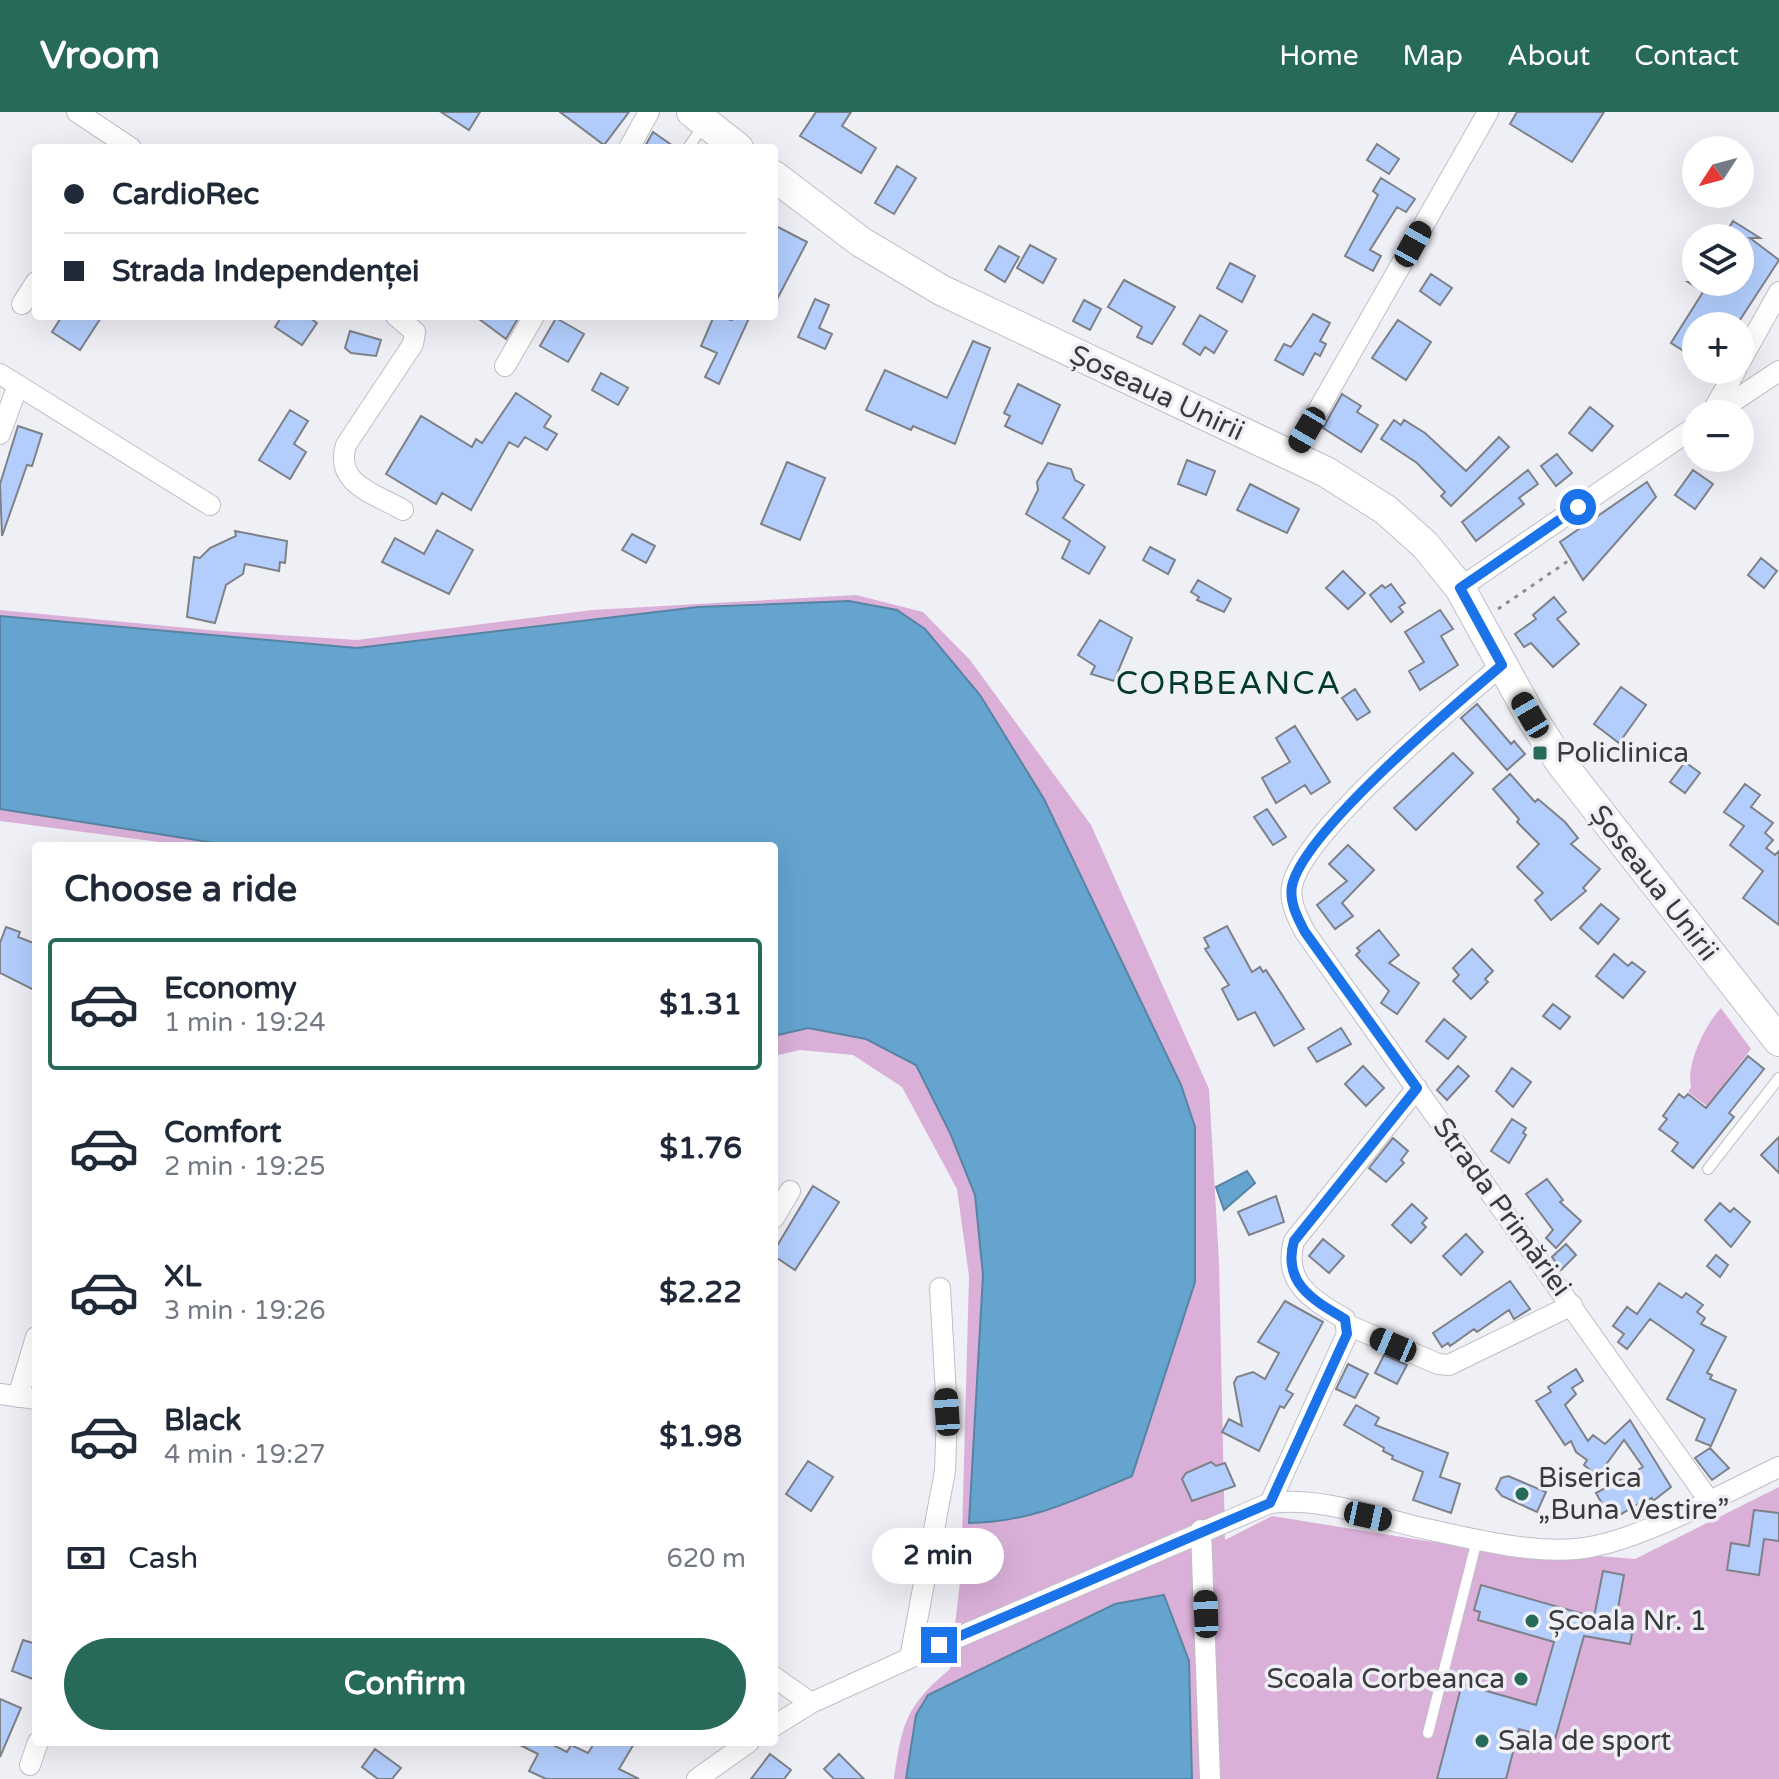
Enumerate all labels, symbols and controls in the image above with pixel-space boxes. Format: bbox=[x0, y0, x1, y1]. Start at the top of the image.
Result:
text: Vroom bbox=[40, 33, 160, 79]
text: Home bbox=[1279, 39, 1359, 73]
text: Map bbox=[1403, 39, 1463, 73]
text: About bbox=[1507, 39, 1590, 73]
text: Contact bbox=[1634, 39, 1739, 73]
north arrow bbox=[1682, 136, 1754, 208]
map controls bbox=[1682, 136, 1754, 472]
text: CardioRec bbox=[112, 176, 259, 213]
car bbox=[1391, 217, 1435, 271]
button: layers bbox=[1682, 224, 1754, 296]
text: Strada Independenței bbox=[112, 253, 419, 290]
button: + bbox=[1682, 312, 1754, 384]
street label: Șoseaua Unirii bbox=[1064, 338, 1250, 448]
button: − bbox=[1682, 400, 1754, 472]
car bbox=[1285, 403, 1329, 457]
route start bbox=[1560, 489, 1596, 525]
district label: CORBEANCA bbox=[1116, 665, 1342, 703]
car bbox=[1508, 688, 1552, 742]
place label: Policlinica bbox=[1556, 736, 1689, 770]
marker: Policlinica bbox=[1531, 744, 1549, 762]
street label: Șoseaua Unirii bbox=[1583, 798, 1725, 968]
text: Choose a ride bbox=[64, 868, 297, 911]
icon: car bbox=[68, 968, 140, 1040]
text: Economy bbox=[164, 970, 297, 1007]
text: $1.31 bbox=[659, 986, 742, 1023]
text: 1 min · 19:24 bbox=[164, 1007, 326, 1038]
street label: Strada Primăriei bbox=[1426, 1111, 1578, 1303]
icon: car bbox=[68, 1112, 140, 1184]
text: Comfort bbox=[164, 1114, 282, 1151]
text: $1.76 bbox=[660, 1130, 742, 1167]
text: 2 min · 19:25 bbox=[164, 1151, 326, 1182]
icon: car bbox=[68, 1256, 140, 1328]
text: XL bbox=[164, 1258, 201, 1295]
text: $2.22 bbox=[659, 1274, 742, 1311]
text: 3 min · 19:26 bbox=[164, 1295, 326, 1326]
car bbox=[1366, 1325, 1420, 1365]
car bbox=[933, 1387, 961, 1437]
icon: car bbox=[68, 1400, 140, 1472]
text: Black bbox=[164, 1402, 241, 1439]
text: $1.98 bbox=[659, 1418, 742, 1455]
text: 4 min · 19:27 bbox=[164, 1439, 326, 1470]
place label: Biserica „Buna Vestire” bbox=[1538, 1461, 1729, 1527]
marker: Biserica „Buna Vestire” bbox=[1513, 1485, 1531, 1503]
car bbox=[1342, 1499, 1394, 1533]
callout: 2 min bbox=[873, 1529, 1005, 1585]
icon: cash bbox=[64, 1536, 108, 1580]
text: Cash bbox=[128, 1540, 198, 1577]
text: 2 min bbox=[903, 1540, 973, 1571]
text: 620 m bbox=[666, 1543, 746, 1574]
car bbox=[1193, 1590, 1219, 1638]
place label: Școala Nr. 1 bbox=[1548, 1604, 1707, 1638]
marker: Școala Nr. 1 bbox=[1523, 1612, 1541, 1630]
route end bbox=[921, 1627, 957, 1663]
button: Confirm bbox=[64, 1638, 746, 1730]
place label: Scoala Corbeanca bbox=[1266, 1662, 1505, 1696]
marker: Scoala Corbeanca bbox=[1512, 1670, 1530, 1688]
place label: Sala de sport bbox=[1498, 1724, 1672, 1758]
marker: Sala de sport bbox=[1473, 1732, 1491, 1750]

